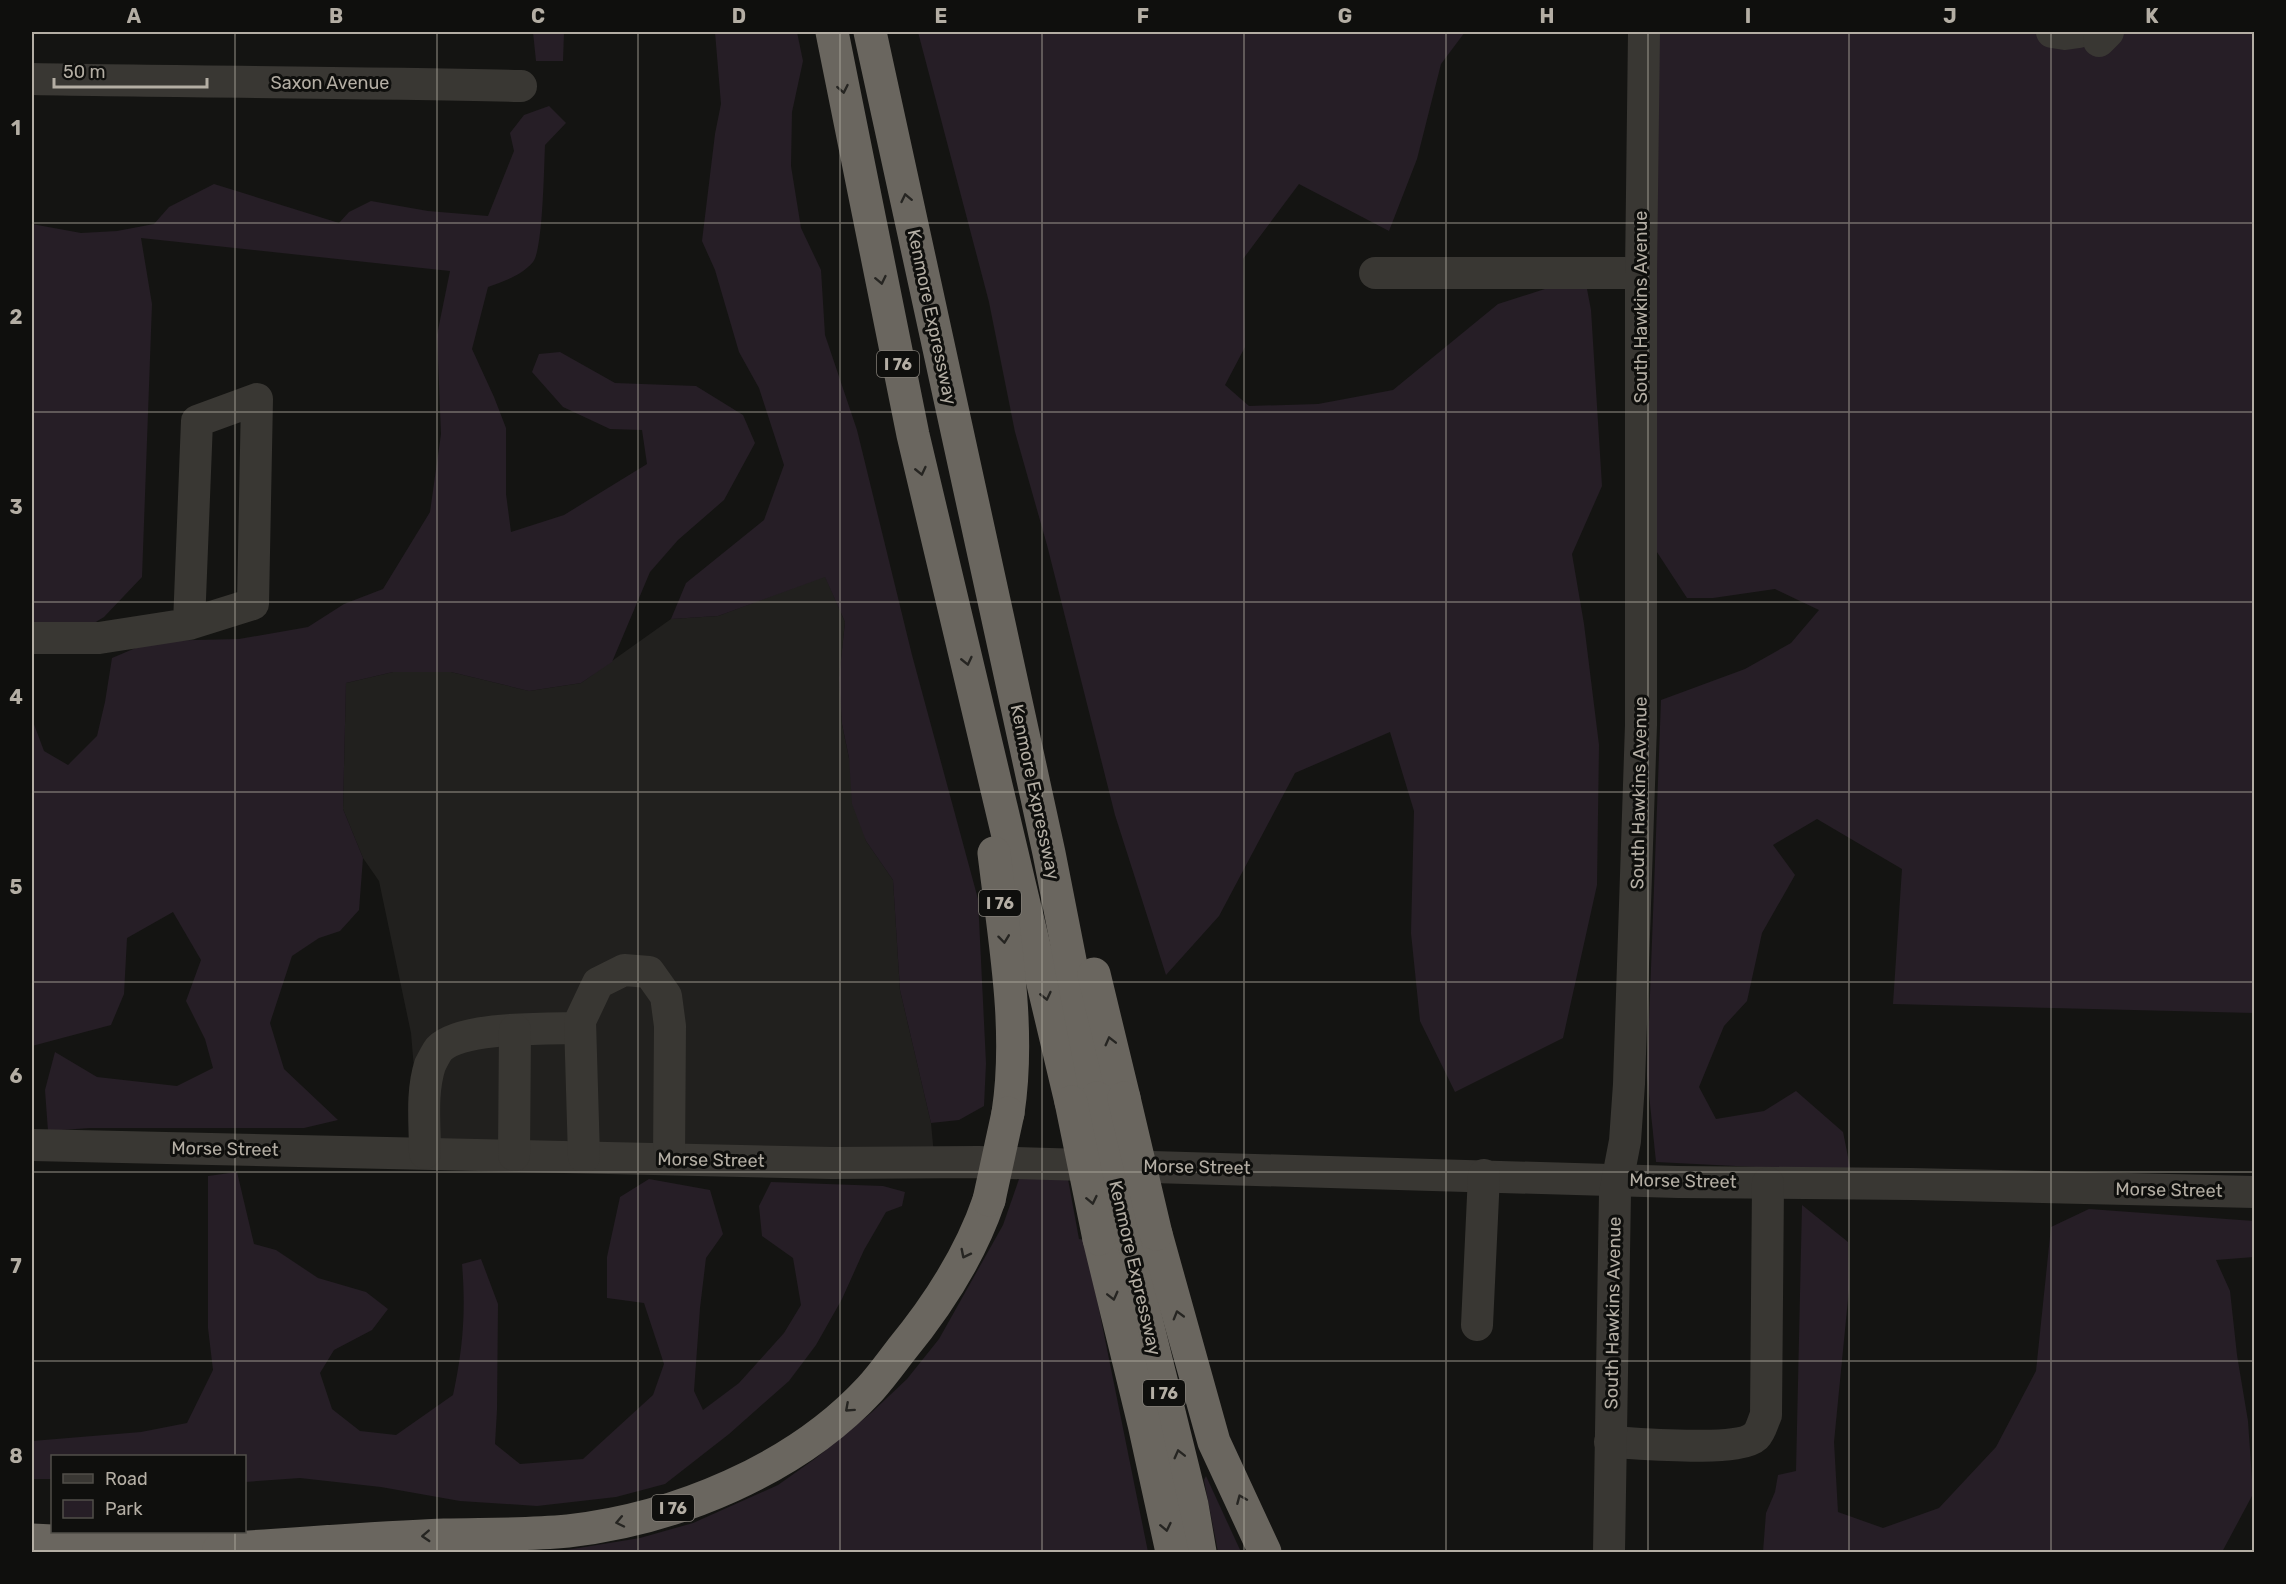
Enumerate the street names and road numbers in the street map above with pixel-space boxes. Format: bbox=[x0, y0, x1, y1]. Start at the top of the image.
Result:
street label: Saxon Avenue bbox=[271, 72, 389, 94]
street label: South Hawkins Avenue bbox=[1630, 211, 1652, 403]
street label: Kenmore Expressway bbox=[903, 227, 961, 407]
road number: I 76 bbox=[877, 351, 919, 377]
street label: South Hawkins Avenue bbox=[1626, 696, 1652, 890]
street label: Kenmore Expressway bbox=[1006, 702, 1064, 882]
road number: I 76 bbox=[979, 890, 1021, 916]
street label: Morse Street bbox=[171, 1137, 279, 1161]
street label: Morse Street bbox=[657, 1148, 765, 1172]
street label: Morse Street bbox=[1143, 1155, 1251, 1179]
street label: Morse Street bbox=[1629, 1169, 1737, 1193]
street label: Kenmore Expressway bbox=[1104, 1178, 1166, 1358]
street label: Morse Street bbox=[2115, 1178, 2223, 1202]
street label: South Hawkins Avenue bbox=[1600, 1216, 1626, 1410]
road number: I 76 bbox=[1143, 1380, 1185, 1406]
road number: I 76 bbox=[652, 1495, 694, 1521]

